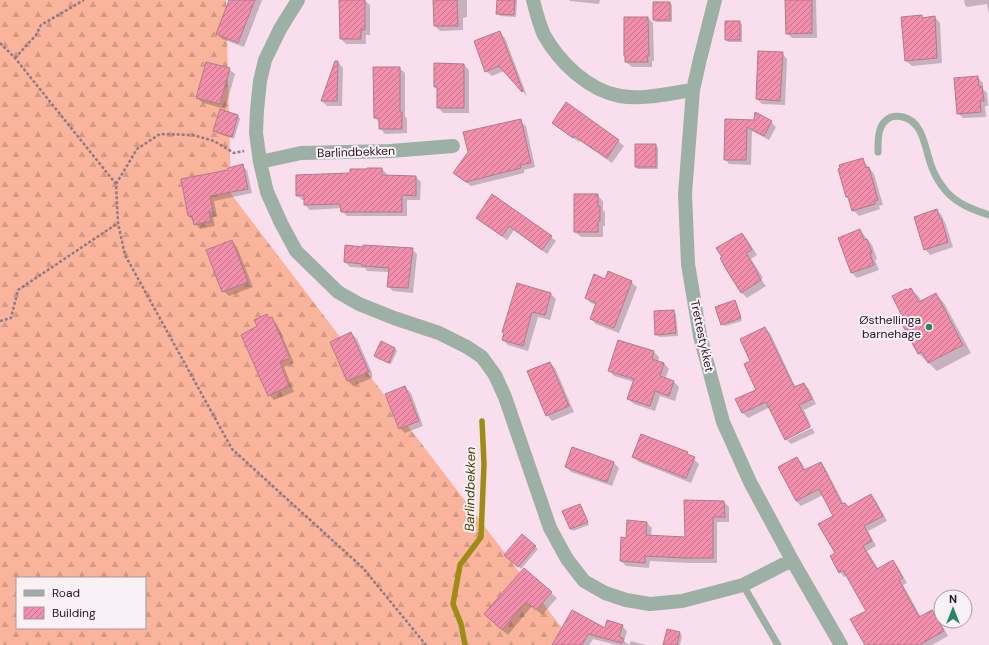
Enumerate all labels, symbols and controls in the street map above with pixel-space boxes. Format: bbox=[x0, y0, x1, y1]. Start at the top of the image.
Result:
street label: Barlindbekken bbox=[317, 143, 395, 161]
street label: Trettestykket bbox=[687, 299, 717, 374]
place label: Østhellinga barnehage bbox=[859, 312, 921, 342]
marker: Østhellinga barnehage bbox=[924, 322, 934, 332]
water label: Barlindbekken bbox=[461, 446, 479, 532]
legend bbox=[16, 577, 146, 629]
text: Road bbox=[52, 585, 80, 601]
north arrow bbox=[933, 589, 973, 629]
text: N bbox=[949, 592, 957, 606]
text: Building bbox=[52, 605, 96, 621]

